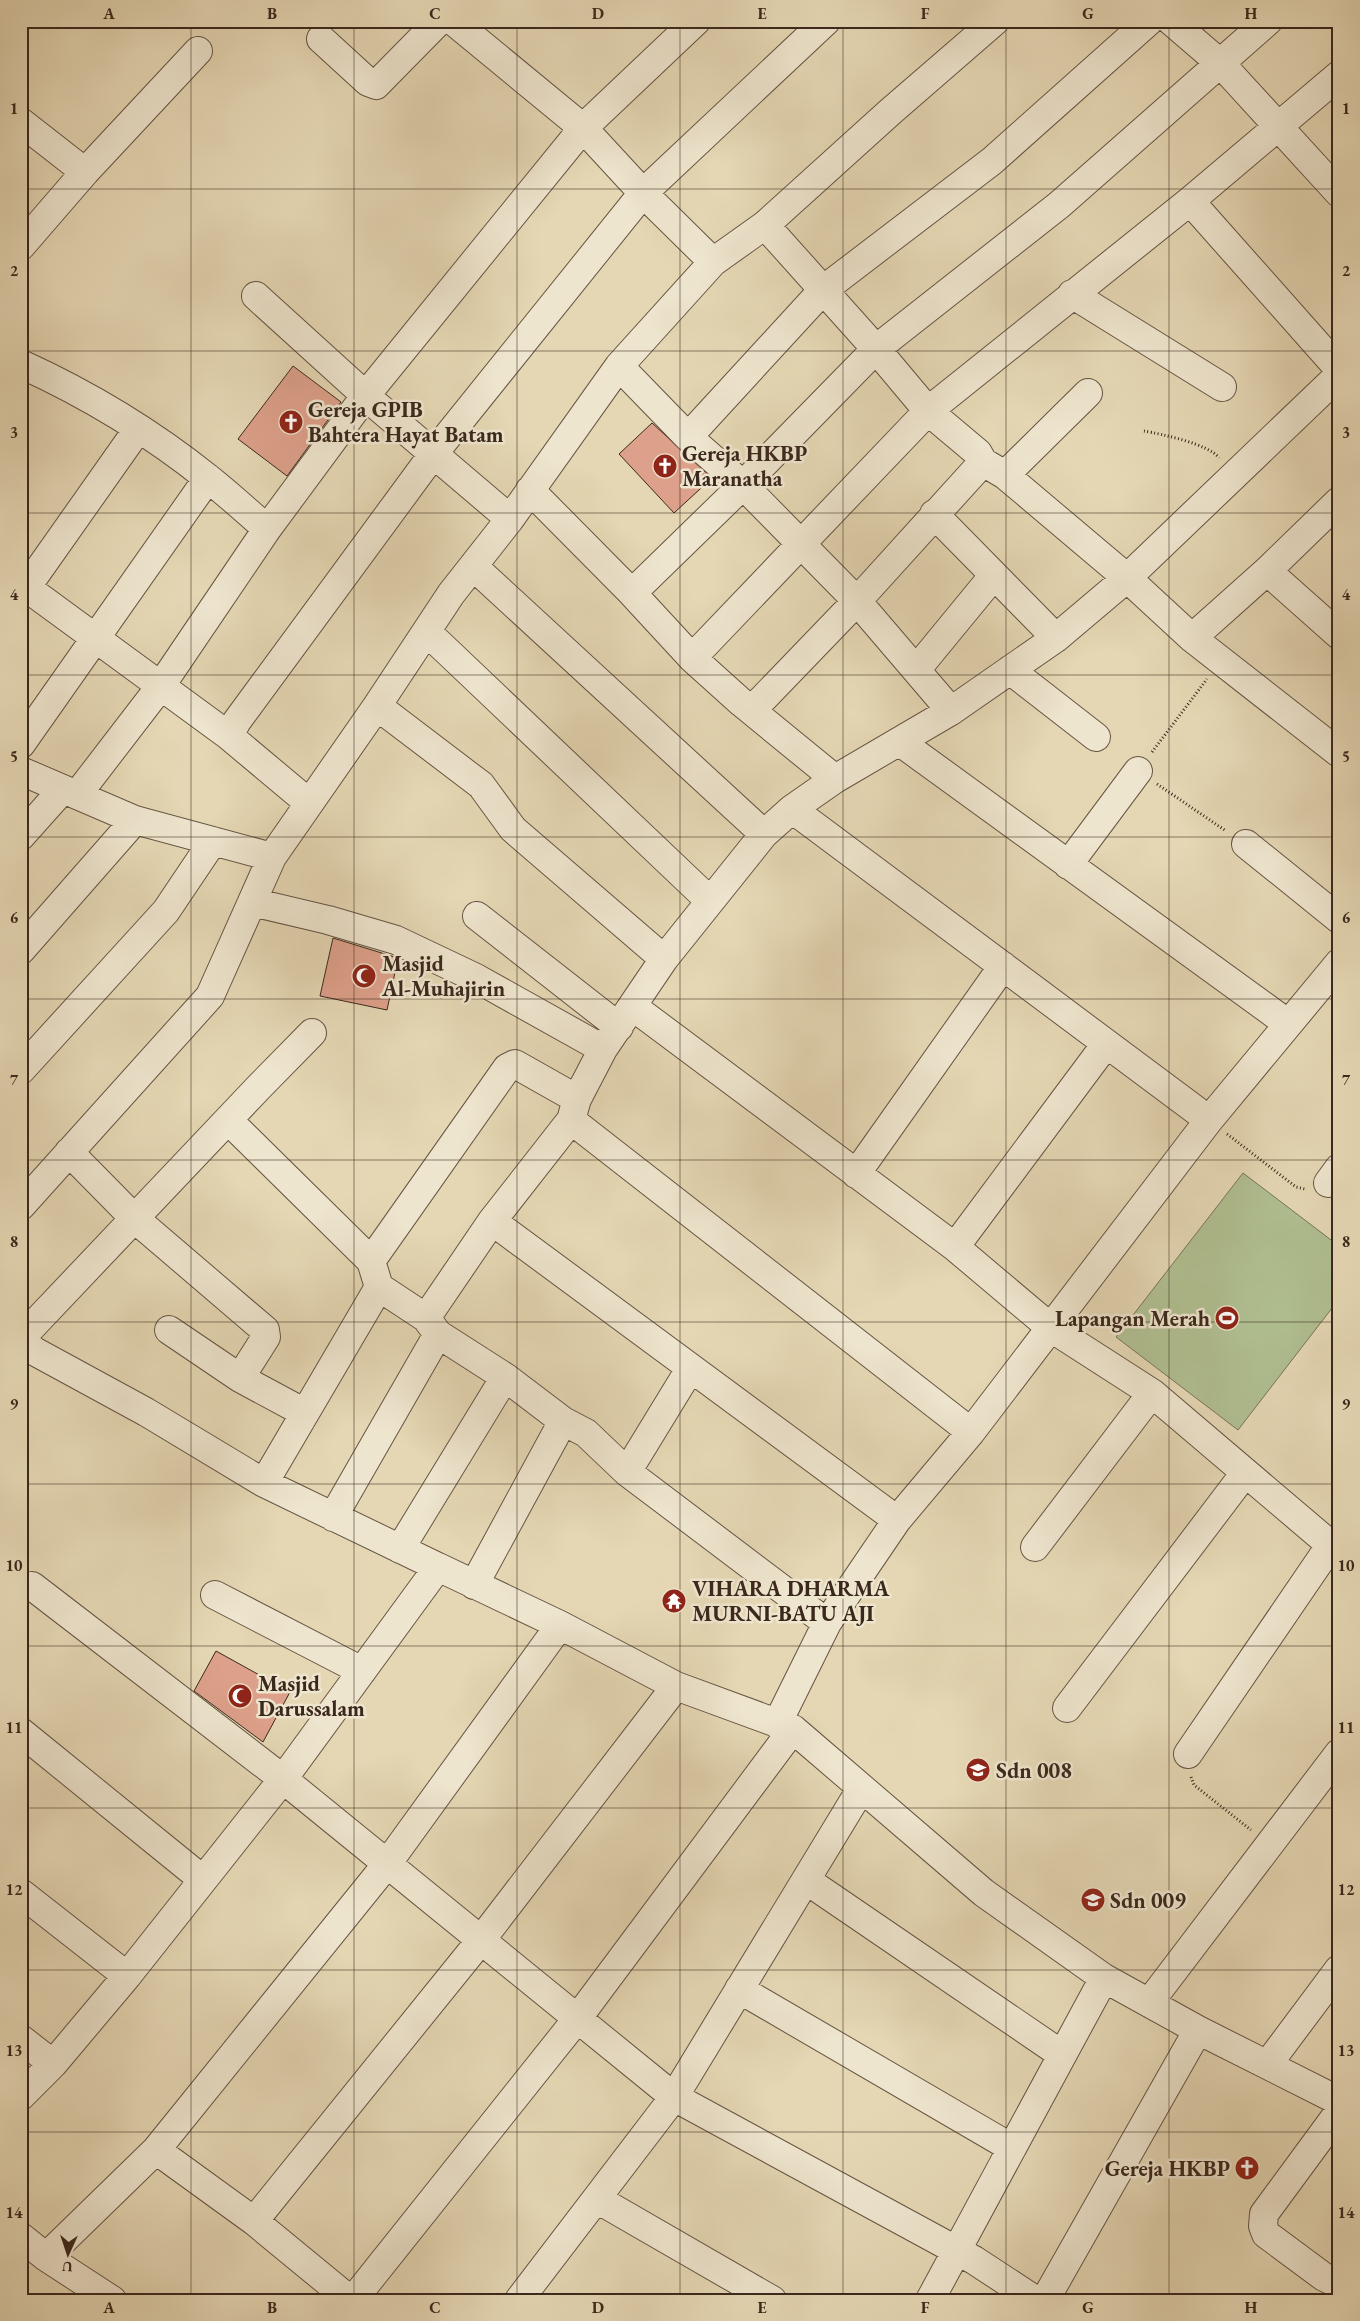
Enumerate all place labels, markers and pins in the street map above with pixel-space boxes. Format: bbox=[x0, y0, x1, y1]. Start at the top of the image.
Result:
place label: Gereja GPIB Bahtera Hayat Batam bbox=[308, 395, 504, 449]
church icon: Gereja GPIB Bahtera Hayat Batam bbox=[278, 409, 304, 435]
place label: Gereja HKBP Maranatha bbox=[682, 439, 807, 493]
church icon: Gereja HKBP Maranatha bbox=[652, 453, 678, 479]
place label: Masjid Al-Muhajirin bbox=[381, 949, 506, 1003]
mosque icon: Masjid Al-Muhajirin bbox=[351, 963, 377, 989]
place label: Lapangan Merah bbox=[1055, 1304, 1210, 1333]
sports icon: Lapangan Merah bbox=[1214, 1305, 1240, 1331]
place label: VIHARA DHARMA MURNI-BATU AJI bbox=[692, 1574, 890, 1628]
temple icon: VIHARA DHARMA MURNI-BATU AJI bbox=[661, 1588, 687, 1614]
place label: Masjid Darussalam bbox=[258, 1669, 365, 1723]
mosque icon: Masjid Darussalam bbox=[227, 1683, 253, 1709]
place label: Sdn 008 bbox=[996, 1756, 1072, 1785]
school or university icon: Sdn 008 bbox=[965, 1757, 991, 1783]
place label: Sdn 009 bbox=[1110, 1886, 1186, 1915]
school or university icon: Sdn 009 bbox=[1080, 1887, 1106, 1913]
place label: Gereja HKBP bbox=[1105, 2154, 1230, 2183]
church icon: Gereja HKBP bbox=[1234, 2155, 1260, 2181]

